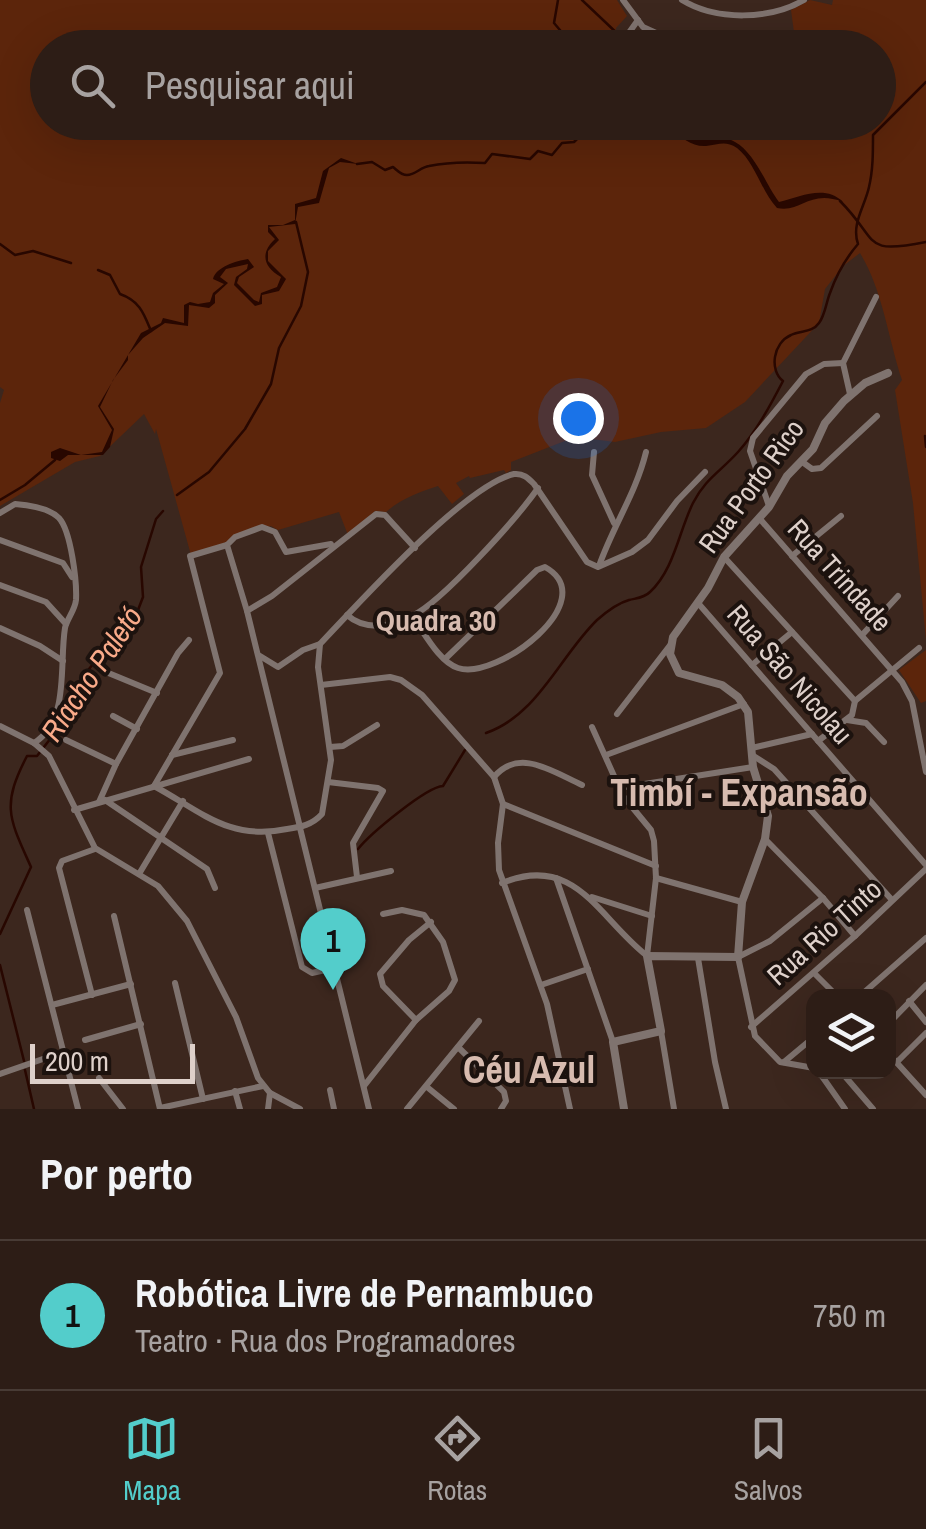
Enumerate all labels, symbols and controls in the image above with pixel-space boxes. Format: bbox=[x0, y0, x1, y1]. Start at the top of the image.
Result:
search box bbox=[30, 30, 896, 140]
icon: search bbox=[65, 58, 120, 113]
text: Pesquisar aqui bbox=[145, 60, 355, 111]
your location bbox=[553, 393, 604, 444]
street label: Rua Porto Rico bbox=[689, 411, 813, 561]
street label: Rua Trindade bbox=[779, 511, 901, 639]
street label: Rua São Nicolau bbox=[719, 596, 861, 752]
water label: Riacho Paletó bbox=[31, 598, 151, 749]
district label: Quadra 30 bbox=[376, 600, 496, 640]
district label: Timbí - Expansão bbox=[610, 767, 868, 818]
street label: Rua Rio Tinto bbox=[759, 870, 889, 994]
pin: 1 bbox=[300, 908, 366, 990]
map controls bbox=[806, 989, 896, 1079]
button: layers bbox=[806, 989, 896, 1079]
scale bar bbox=[30, 1039, 195, 1084]
text: 200 m bbox=[45, 1042, 109, 1080]
district label: Céu Azul bbox=[463, 1044, 595, 1095]
text: Por perto bbox=[40, 1146, 193, 1202]
text: Robótica Livre de Pernambuco bbox=[135, 1268, 594, 1319]
text: 1 bbox=[65, 1294, 80, 1337]
text: 750 m bbox=[813, 1294, 886, 1337]
text: Teatro · Rua dos Programadores bbox=[135, 1319, 516, 1362]
tab: Mapa bbox=[123, 1411, 181, 1509]
tab: Rotas bbox=[427, 1411, 487, 1509]
tab: Salvos bbox=[734, 1411, 803, 1509]

